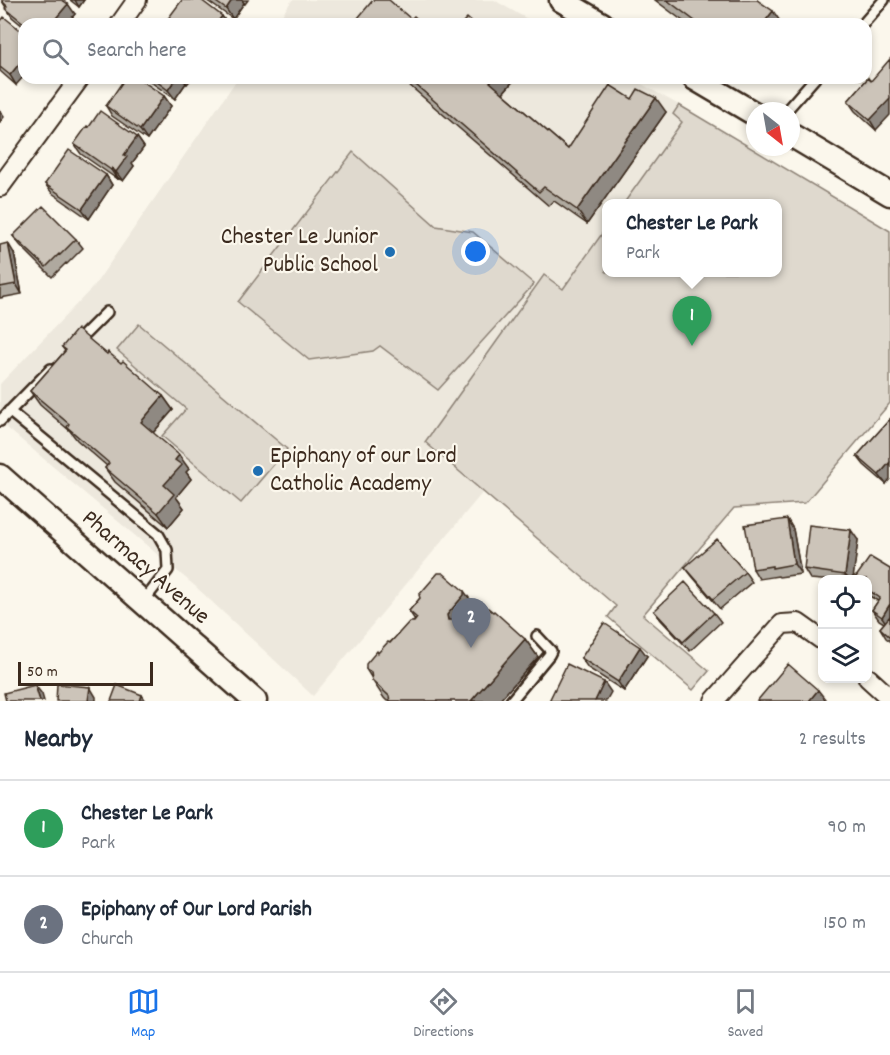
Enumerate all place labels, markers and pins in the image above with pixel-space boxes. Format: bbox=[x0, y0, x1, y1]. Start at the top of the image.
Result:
place label: Chester Le Junior Public School bbox=[221, 221, 378, 283]
marker: Chester Le Junior Public School bbox=[383, 245, 397, 259]
pin: 1 bbox=[672, 296, 712, 346]
place label: Epiphany of our Lord Catholic Academy bbox=[270, 440, 457, 502]
marker: Epiphany of our Lord Catholic Academy bbox=[251, 464, 265, 478]
pin: 2 bbox=[452, 598, 490, 648]

